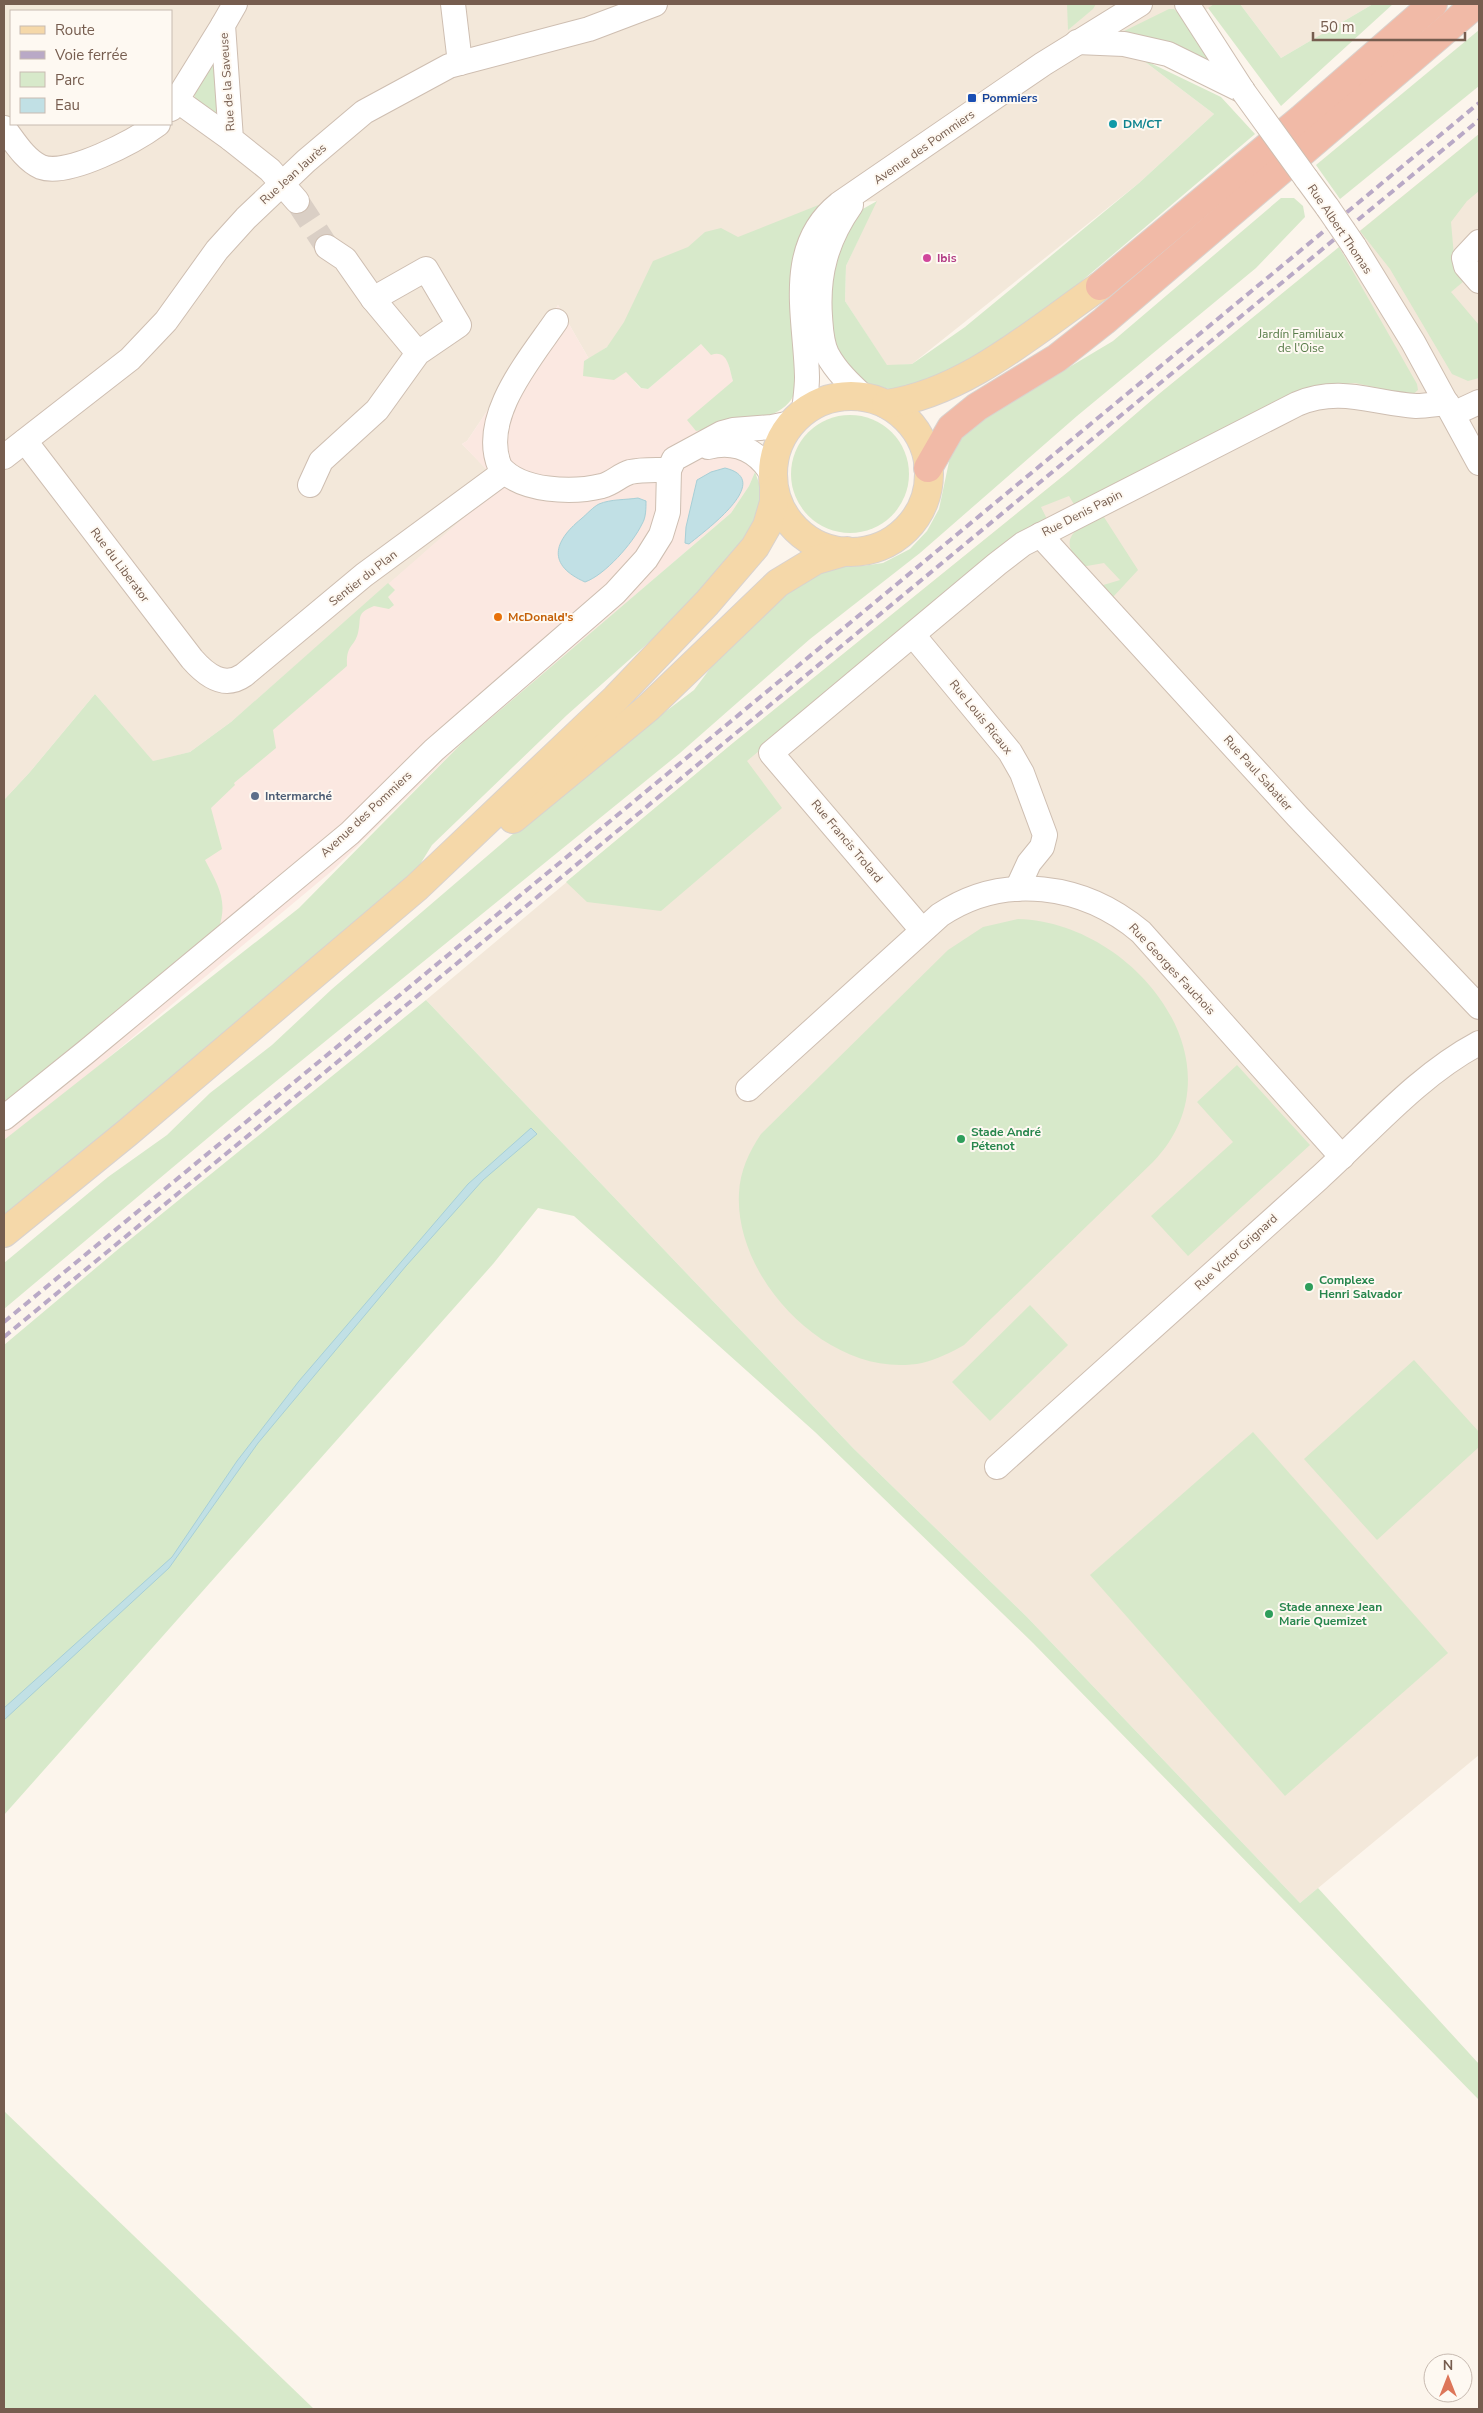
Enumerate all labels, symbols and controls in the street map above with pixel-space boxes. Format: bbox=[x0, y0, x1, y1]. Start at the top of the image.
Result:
legend bbox=[10, 10, 172, 125]
scale bar bbox=[1313, 10, 1466, 42]
text: 50 m bbox=[1320, 17, 1355, 37]
text: Route bbox=[55, 20, 95, 40]
street label: Rue de la Saveuse bbox=[216, 32, 238, 132]
text: Voie ferrée bbox=[54, 45, 127, 65]
text: Parc bbox=[55, 70, 84, 90]
place label: Pommiers bbox=[982, 90, 1038, 106]
marker: Pommiers bbox=[966, 92, 978, 104]
text: Eau bbox=[55, 95, 80, 115]
street label: Avenue des Pommiers bbox=[870, 106, 978, 188]
place label: DM/CT bbox=[1123, 116, 1162, 132]
marker: DM/CT bbox=[1107, 118, 1119, 130]
street label: Rue Jean Jaurès bbox=[256, 140, 330, 208]
street label: Rue Albert Thomas bbox=[1304, 181, 1376, 277]
place label: Ibis bbox=[937, 250, 957, 266]
marker: Ibis bbox=[921, 252, 933, 264]
park label: Jardín Familiaux de l'Oise bbox=[1257, 326, 1345, 356]
street label: Rue Denis Papin bbox=[1039, 486, 1125, 540]
street label: Rue du Liberator bbox=[87, 524, 154, 606]
street label: Sentier du Plan bbox=[326, 546, 400, 610]
place label: McDonald's bbox=[508, 609, 574, 625]
marker: McDonald's bbox=[492, 611, 504, 623]
street label: Rue Louis Ricaux bbox=[946, 676, 1016, 758]
street label: Rue Paul Sabatier bbox=[1220, 732, 1297, 815]
street label: Avenue des Pommiers bbox=[317, 767, 415, 861]
place label: Intermarché bbox=[265, 788, 333, 804]
marker: Intermarché bbox=[249, 790, 261, 802]
street label: Rue Francis Trolard bbox=[808, 796, 886, 886]
street label: Rue Georges Fauchois bbox=[1125, 920, 1219, 1018]
place label: Stade André Pétenot bbox=[971, 1124, 1041, 1154]
marker: Stade André Pétenot bbox=[955, 1133, 967, 1145]
street label: Rue Victor Grignard bbox=[1191, 1211, 1281, 1293]
place label: Complexe Henri Salvador bbox=[1319, 1272, 1402, 1302]
marker: Complexe Henri Salvador bbox=[1303, 1281, 1315, 1293]
place label: Stade annexe Jean Marie Quemizet bbox=[1279, 1599, 1382, 1629]
marker: Stade annexe Jean Marie Quemizet bbox=[1263, 1608, 1275, 1620]
north arrow bbox=[1423, 2353, 1473, 2403]
text: N bbox=[1443, 2356, 1453, 2375]

